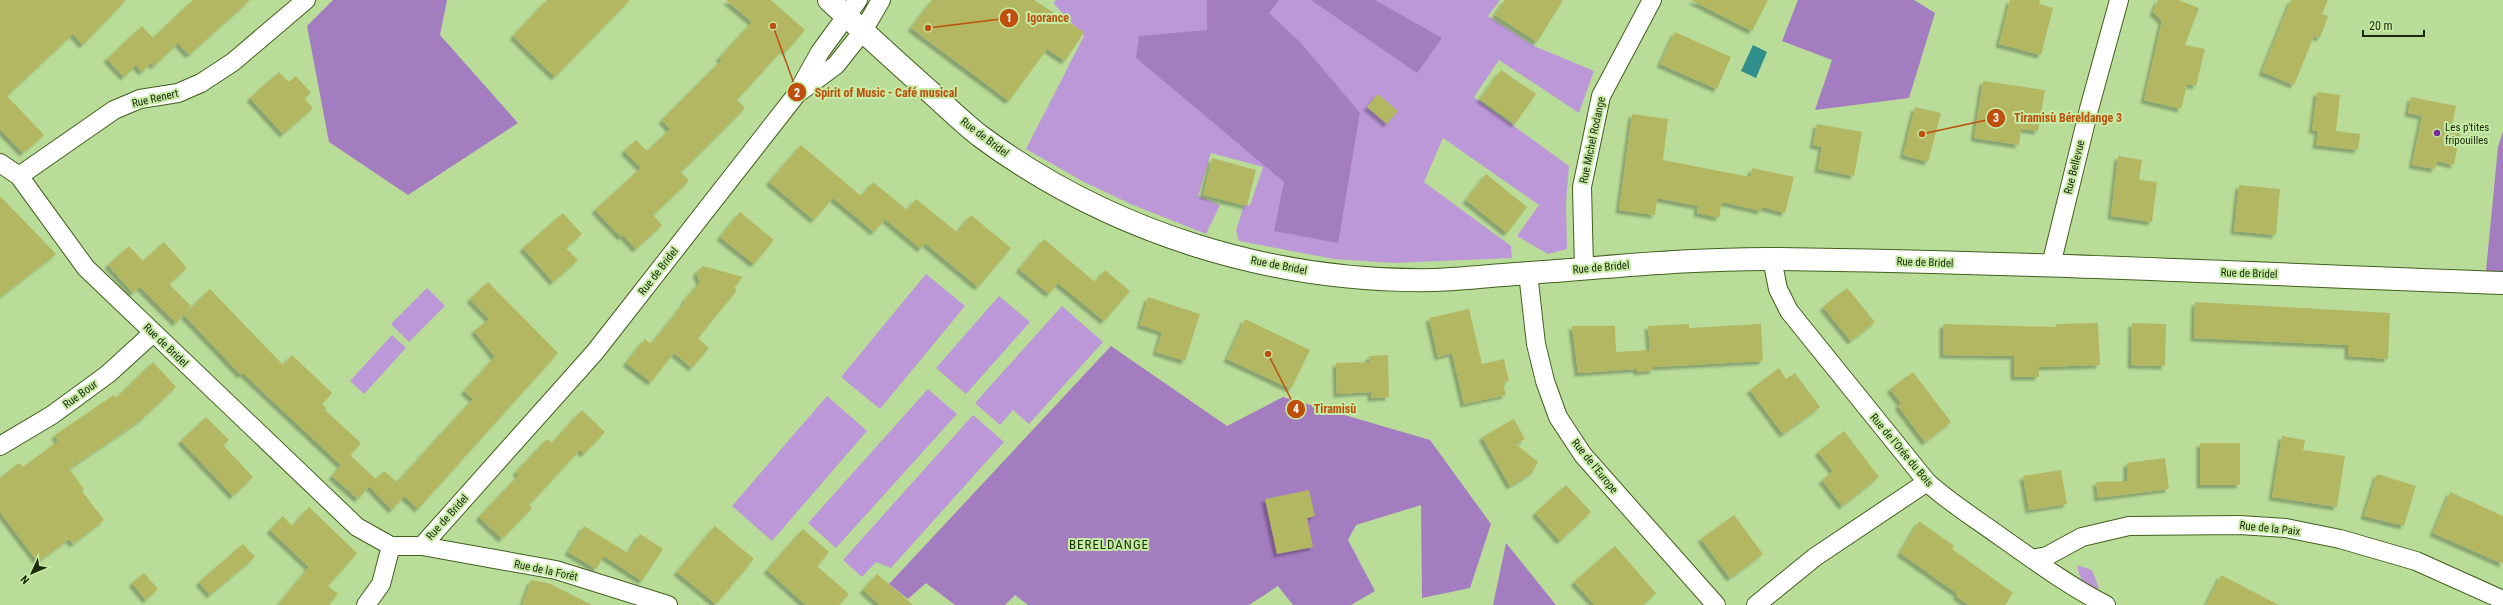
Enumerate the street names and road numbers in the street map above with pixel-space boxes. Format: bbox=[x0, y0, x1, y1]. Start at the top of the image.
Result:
street label: Rue Renert bbox=[131, 87, 180, 110]
street label: Rue Michel Rodange bbox=[1577, 96, 1608, 185]
street label: Rue de Bridel bbox=[958, 115, 1011, 160]
street label: Rue Bellevue bbox=[2061, 139, 2087, 196]
street label: Rue de Bridel bbox=[636, 245, 681, 298]
street label: Rue de Bridel bbox=[1250, 254, 1308, 277]
street label: Rue de Bridel bbox=[1896, 255, 1954, 270]
street label: Rue de Bridel bbox=[1572, 259, 1630, 276]
street label: Rue de Bridel bbox=[2220, 266, 2278, 281]
street label: Rue de Bridel bbox=[141, 321, 191, 370]
street label: Rue Bour bbox=[61, 377, 100, 411]
street label: Rue de l'Orée du Bois bbox=[1867, 411, 1936, 490]
street label: Rue de l'Europe bbox=[1569, 436, 1621, 496]
street label: Rue de Bridel bbox=[423, 492, 471, 543]
street label: Rue de la Paix bbox=[2239, 519, 2301, 538]
street label: Rue de la Forêt bbox=[513, 557, 579, 584]

